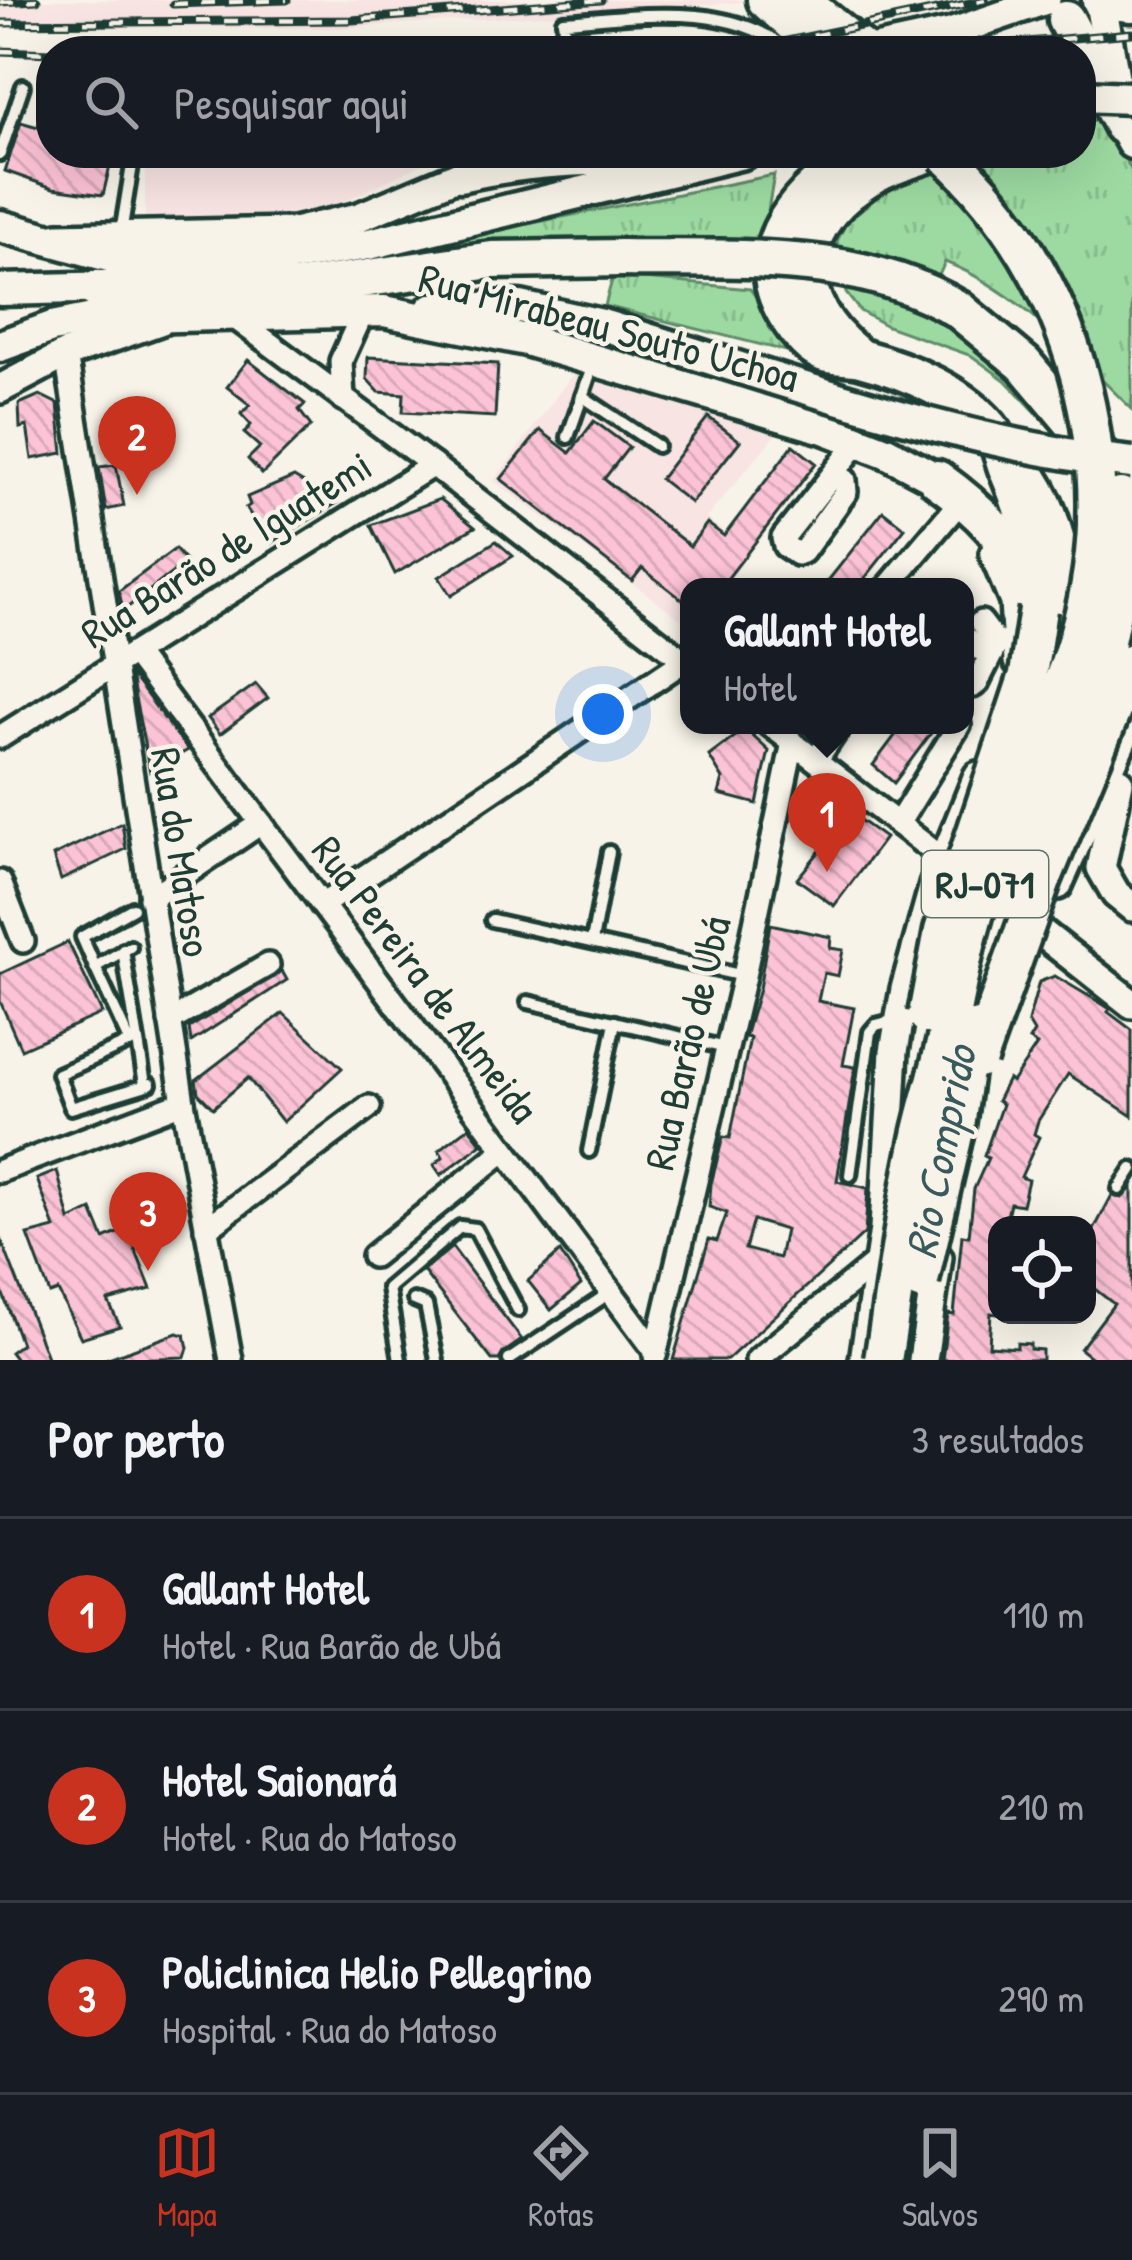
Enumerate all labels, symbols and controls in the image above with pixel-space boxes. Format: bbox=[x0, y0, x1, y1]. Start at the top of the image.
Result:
search box bbox=[36, 36, 1096, 168]
icon: search bbox=[78, 69, 144, 135]
text: Pesquisar aqui bbox=[174, 72, 409, 133]
street label: Rua Mirabeau Souto Uchoa bbox=[413, 248, 805, 405]
pin: 2 bbox=[98, 396, 176, 495]
street label: Rua Barão de Iguatemi bbox=[70, 436, 382, 661]
popup bbox=[680, 578, 974, 734]
text: Gallant Hotel bbox=[723, 599, 931, 660]
text: Hotel bbox=[723, 660, 797, 713]
your location bbox=[573, 684, 633, 744]
street label: Rua do Matoso bbox=[138, 743, 227, 961]
pin: 1 bbox=[788, 773, 866, 872]
street label: Rua Pereira de Almeida bbox=[300, 824, 553, 1134]
road number: RJ-071 bbox=[922, 851, 1048, 917]
street label: Rua Barão de Ubá bbox=[630, 910, 743, 1175]
water label: Rio Comprido bbox=[889, 1038, 991, 1263]
pin: 3 bbox=[109, 1172, 187, 1271]
map controls bbox=[988, 1216, 1096, 1324]
button: locate bbox=[988, 1216, 1096, 1324]
text: Por perto bbox=[48, 1404, 224, 1473]
text: 3 resultados bbox=[911, 1412, 1084, 1465]
text: Gallant Hotel bbox=[162, 1557, 369, 1618]
text: 1 bbox=[80, 1587, 94, 1640]
text: 110 m bbox=[1003, 1587, 1084, 1640]
text: Hotel · Rua Barão de Ubá bbox=[162, 1618, 501, 1671]
text: Hotel Saionará bbox=[162, 1749, 396, 1810]
text: 2 bbox=[78, 1779, 96, 1832]
text: 210 m bbox=[999, 1779, 1084, 1832]
text: Hotel · Rua do Matoso bbox=[162, 1810, 457, 1863]
text: Policlinica Helio Pellegrino bbox=[162, 1941, 591, 2002]
text: 3 bbox=[78, 1971, 96, 2024]
text: 290 m bbox=[998, 1971, 1084, 2024]
text: Hospital · Rua do Matoso bbox=[162, 2002, 497, 2055]
tab: Mapa bbox=[154, 2120, 220, 2236]
tab: Rotas bbox=[528, 2120, 594, 2236]
tab: Salvos bbox=[902, 2120, 978, 2236]

